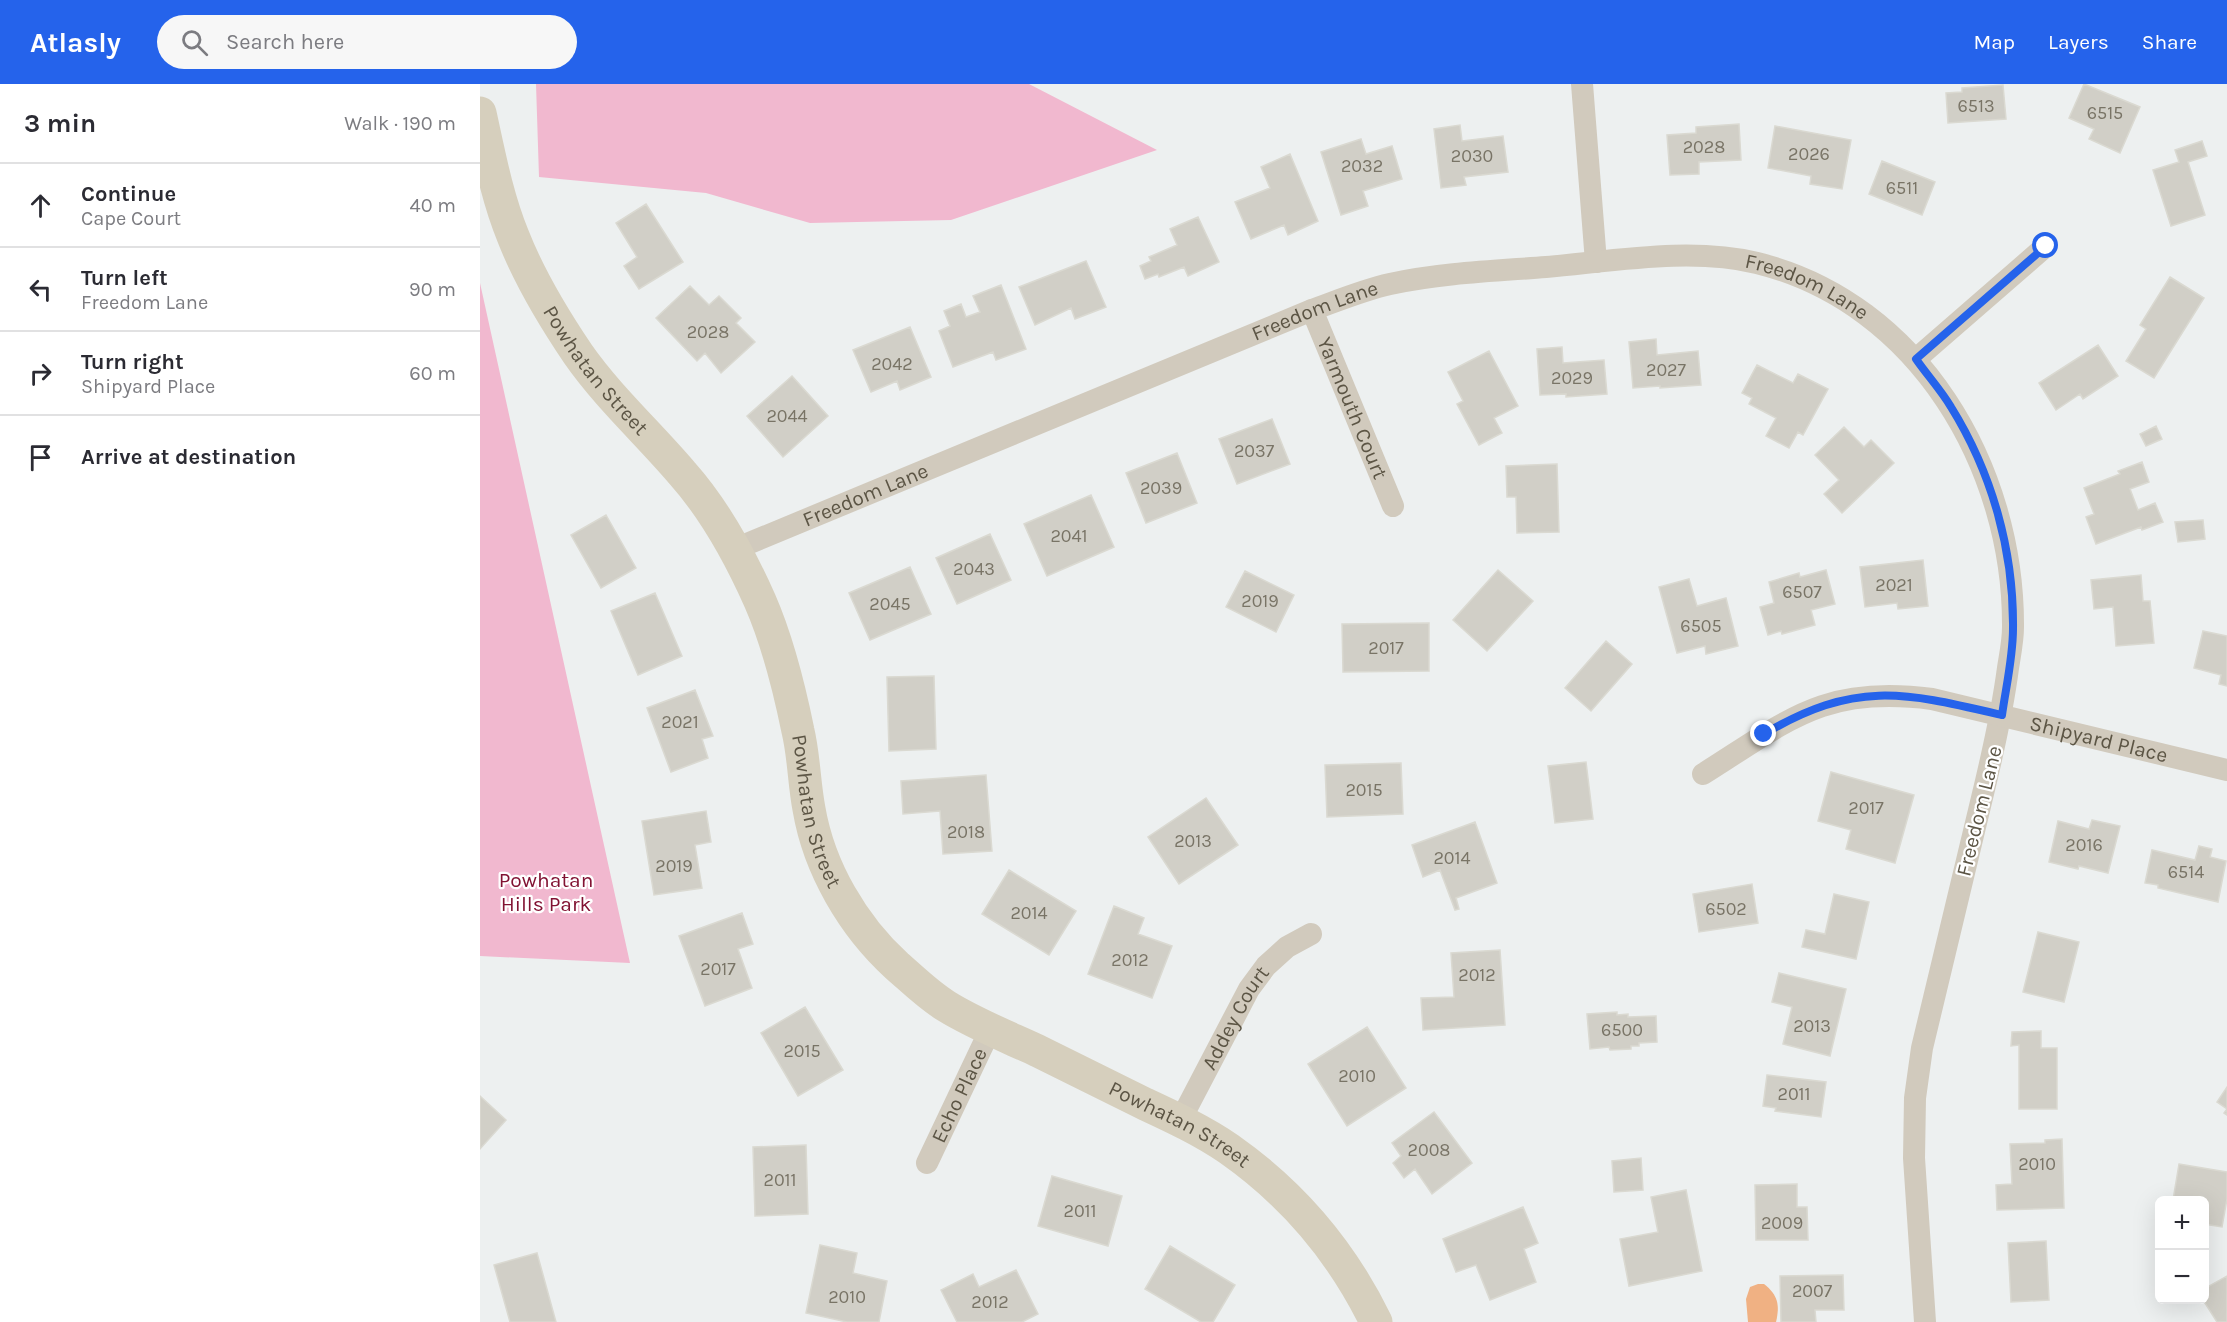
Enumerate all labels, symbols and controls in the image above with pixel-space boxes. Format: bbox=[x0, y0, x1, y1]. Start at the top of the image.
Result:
search box bbox=[157, 15, 577, 69]
text: Atlasly bbox=[30, 26, 121, 59]
icon: search bbox=[178, 26, 211, 59]
text: Search here bbox=[226, 29, 344, 55]
text: Map bbox=[1973, 30, 2015, 54]
text: Layers bbox=[2048, 30, 2109, 54]
text: Share bbox=[2142, 30, 2197, 54]
house number: 6513 bbox=[1957, 95, 1995, 117]
house number: 6515 bbox=[2087, 102, 2123, 124]
text: 3 min bbox=[24, 108, 96, 139]
text: Walk · 190 m bbox=[344, 112, 456, 135]
house number: 2028 bbox=[1683, 136, 1725, 158]
house number: 2026 bbox=[1788, 143, 1830, 165]
house number: 2030 bbox=[1451, 145, 1493, 167]
house number: 2032 bbox=[1341, 155, 1383, 177]
house number: 6511 bbox=[1886, 177, 1918, 199]
text: Continue bbox=[81, 181, 176, 207]
icon: ahead bbox=[24, 189, 57, 222]
text: 40 m bbox=[410, 194, 456, 217]
text: Cape Court bbox=[81, 207, 181, 230]
route start bbox=[2032, 232, 2058, 258]
street label: Freedom Lane bbox=[1743, 249, 1873, 325]
text: Turn left bbox=[81, 265, 168, 291]
icon: left bbox=[24, 273, 57, 306]
street label: Freedom Lane bbox=[1248, 276, 1381, 346]
text: 90 m bbox=[409, 278, 456, 301]
text: Freedom Lane bbox=[81, 291, 208, 314]
street label: Powhatan Street bbox=[538, 301, 653, 440]
house number: 2028 bbox=[687, 321, 729, 343]
street label: Yarmouth Court bbox=[1312, 333, 1393, 483]
text: Turn right bbox=[81, 349, 184, 375]
house number: 2042 bbox=[871, 353, 913, 375]
icon: right bbox=[24, 357, 57, 390]
house number: 2027 bbox=[1646, 359, 1687, 381]
text: 60 m bbox=[409, 362, 456, 385]
house number: 2029 bbox=[1551, 367, 1593, 389]
text: Shipyard Place bbox=[81, 375, 215, 398]
house number: 2044 bbox=[766, 405, 808, 427]
house number: 2037 bbox=[1234, 440, 1275, 462]
icon: arrive bbox=[24, 441, 57, 474]
text: Arrive at destination bbox=[81, 444, 296, 470]
street label: Freedom Lane bbox=[799, 458, 932, 532]
house number: 2039 bbox=[1140, 477, 1182, 499]
house number: 2041 bbox=[1050, 525, 1088, 547]
house number: 2043 bbox=[953, 558, 995, 580]
house number: 2021 bbox=[1875, 574, 1913, 596]
house number: 6507 bbox=[1782, 581, 1822, 603]
house number: 2019 bbox=[1241, 590, 1279, 612]
house number: 2045 bbox=[869, 593, 911, 615]
house number: 6505 bbox=[1680, 615, 1722, 637]
house number: 2017 bbox=[1368, 637, 1404, 659]
house number: 2021 bbox=[661, 711, 699, 733]
street label: Shipyard Place bbox=[2027, 711, 2170, 767]
route end bbox=[1750, 720, 1776, 746]
street label: Powhatan Street bbox=[787, 732, 846, 892]
street label: Freedom Lane bbox=[1951, 743, 2007, 879]
house number: 2015 bbox=[1345, 779, 1383, 801]
house number: 2017 bbox=[1848, 797, 1884, 819]
house number: 2018 bbox=[947, 821, 985, 843]
house number: 2013 bbox=[1174, 830, 1212, 852]
house number: 2016 bbox=[2065, 834, 2103, 856]
house number: 2014 bbox=[1433, 847, 1471, 869]
house number: 2019 bbox=[655, 855, 693, 877]
house number: 6514 bbox=[2168, 861, 2204, 883]
park label: Powhatan Hills Park bbox=[499, 868, 593, 916]
house number: 6502 bbox=[1705, 898, 1747, 920]
house number: 2014 bbox=[1010, 902, 1048, 924]
house number: 2012 bbox=[1111, 949, 1149, 971]
house number: 2017 bbox=[700, 958, 736, 980]
street label: Addey Court bbox=[1197, 961, 1274, 1074]
house number: 2012 bbox=[1458, 964, 1496, 986]
house number: 2013 bbox=[1793, 1015, 1831, 1037]
house number: 6500 bbox=[1601, 1019, 1643, 1041]
house number: 2015 bbox=[783, 1040, 821, 1062]
street label: Echo Place bbox=[926, 1044, 992, 1147]
house number: 2010 bbox=[1338, 1065, 1376, 1087]
street label: Powhatan Street bbox=[1105, 1076, 1255, 1173]
house number: 2011 bbox=[1777, 1083, 1811, 1105]
house number: 2008 bbox=[1408, 1139, 1450, 1161]
house number: 2010 bbox=[2018, 1153, 2056, 1175]
house number: 2011 bbox=[763, 1169, 797, 1191]
map controls bbox=[2155, 1196, 2209, 1304]
button: + bbox=[2155, 1196, 2209, 1250]
house number: 2011 bbox=[1063, 1200, 1097, 1222]
house number: 2009 bbox=[1761, 1212, 1803, 1234]
button: − bbox=[2155, 1250, 2209, 1304]
house number: 2007 bbox=[1792, 1280, 1833, 1302]
house number: 2010 bbox=[828, 1286, 866, 1308]
house number: 2012 bbox=[971, 1291, 1009, 1313]

